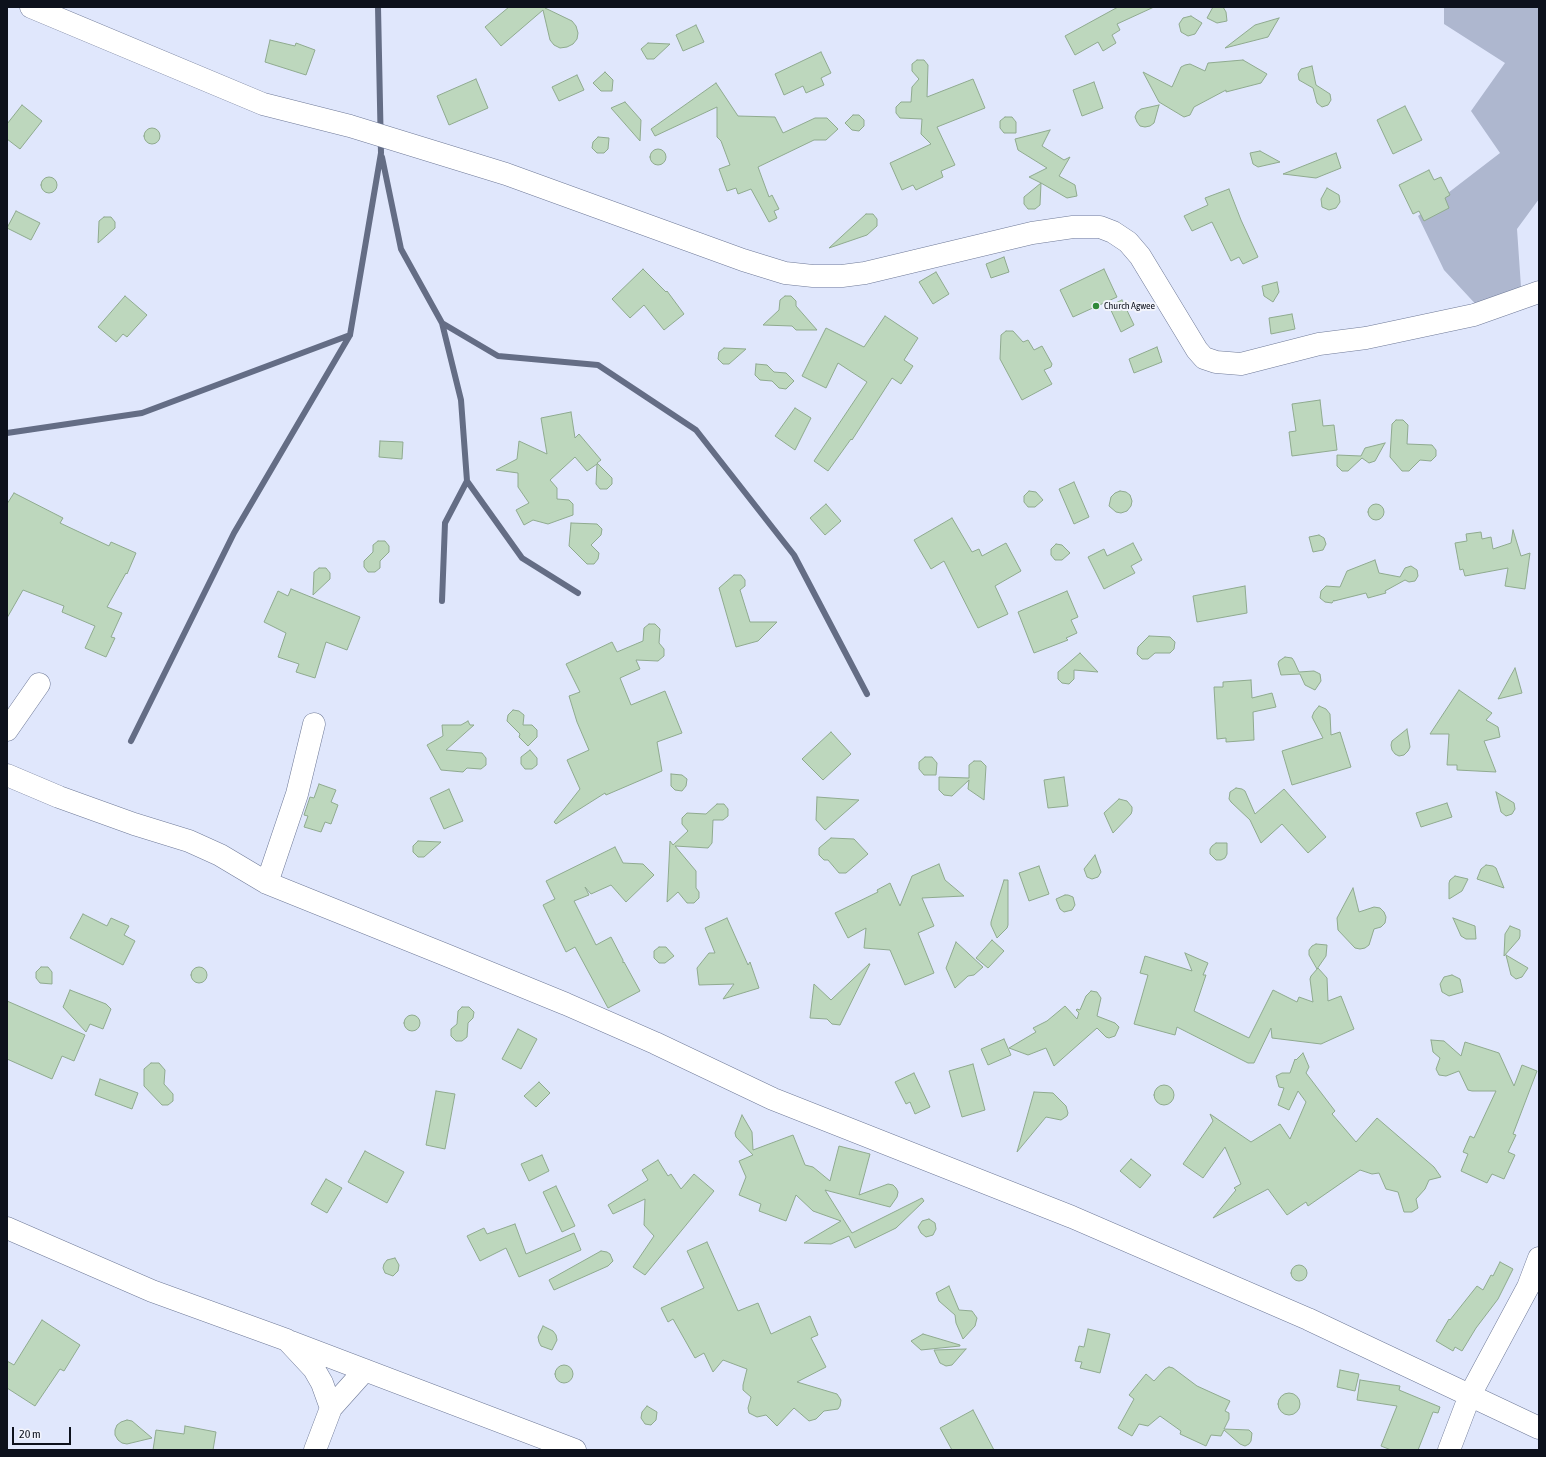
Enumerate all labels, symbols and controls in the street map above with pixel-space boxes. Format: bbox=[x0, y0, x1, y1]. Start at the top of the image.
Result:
place label: Church Agwee bbox=[1104, 300, 1155, 312]
marker: Church Agwee bbox=[1091, 301, 1101, 311]
scale bar bbox=[14, 1419, 73, 1445]
text: 20 m bbox=[19, 1427, 41, 1441]

